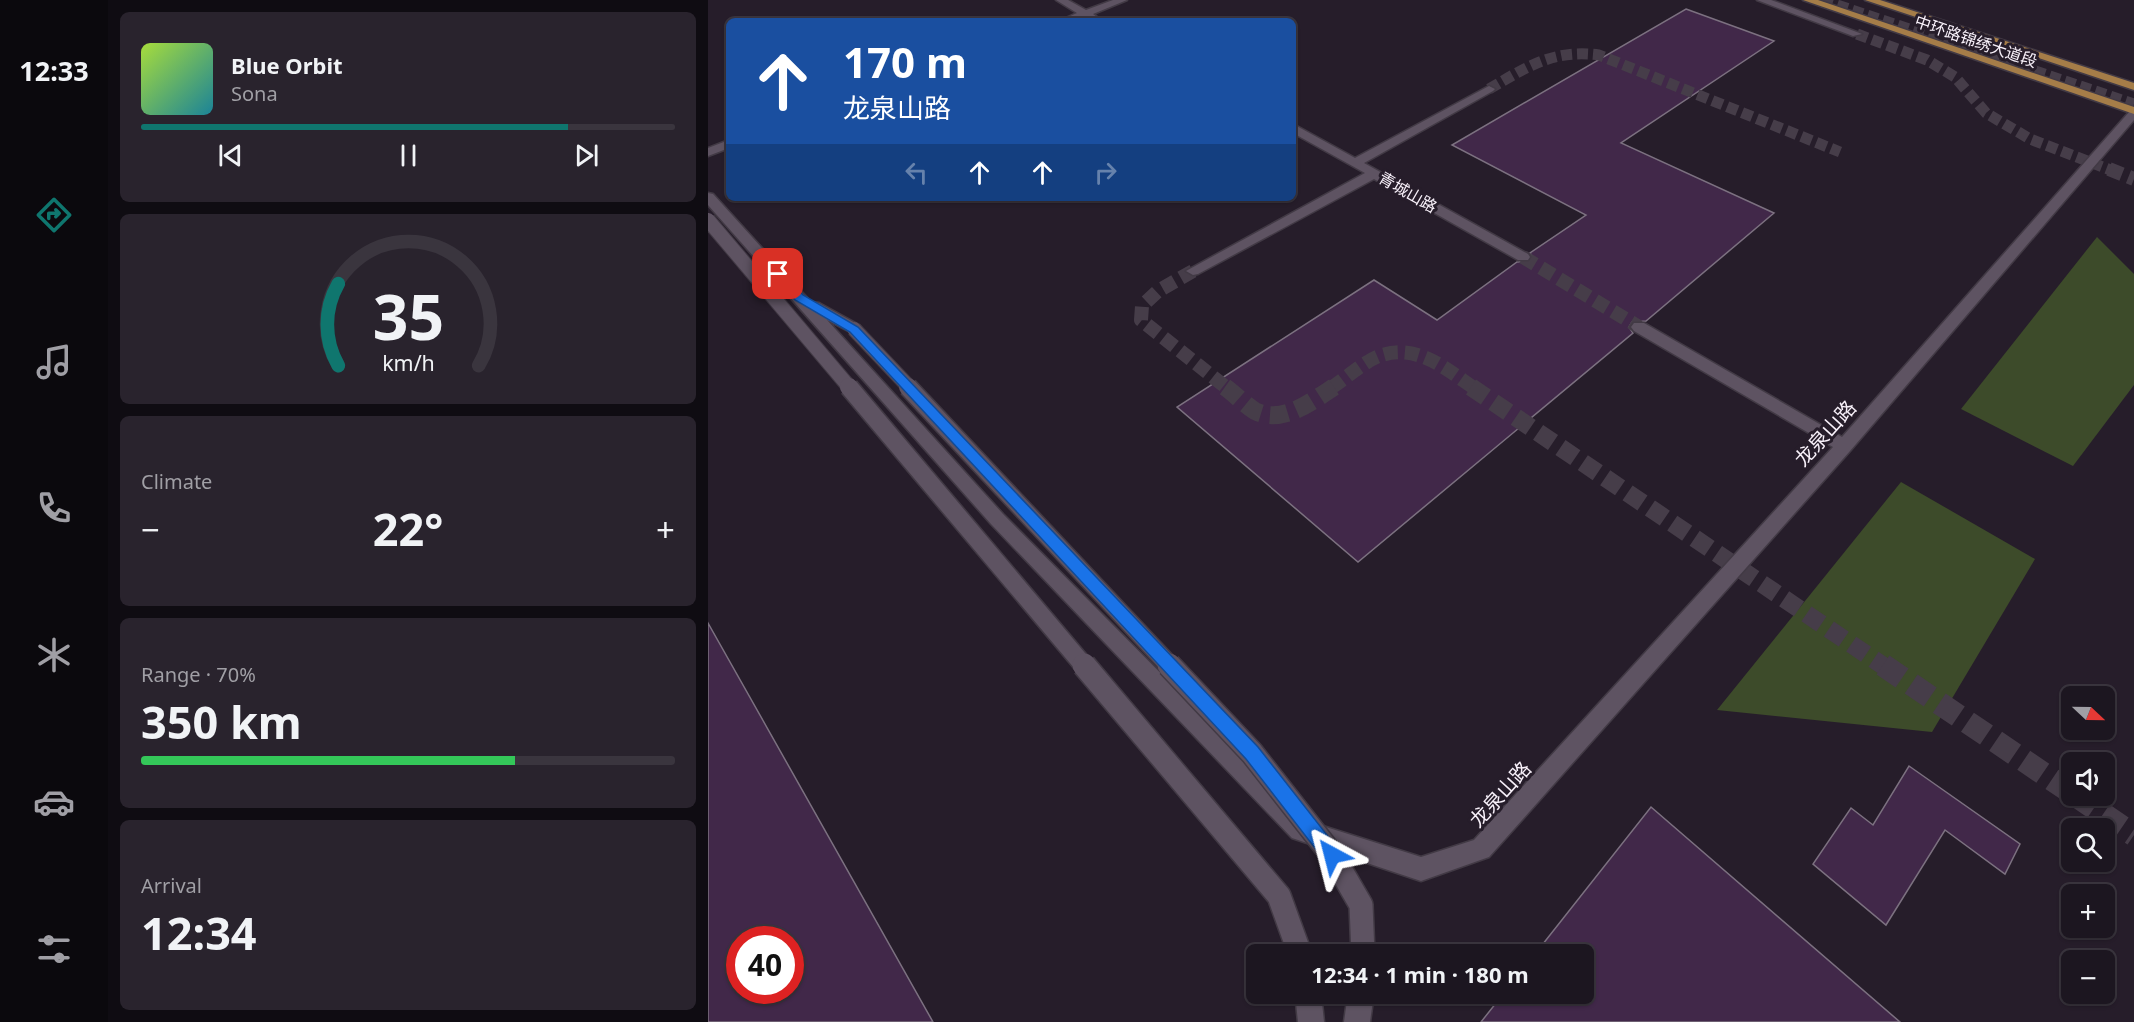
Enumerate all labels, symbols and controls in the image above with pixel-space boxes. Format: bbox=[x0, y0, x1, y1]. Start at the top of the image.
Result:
street label: 中环路锦绣大道段 bbox=[1912, 10, 2040, 72]
text: 170 m bbox=[843, 33, 967, 90]
icon: ahead bbox=[744, 42, 822, 120]
text: Blue Orbit bbox=[231, 50, 343, 80]
text: 12:33 bbox=[19, 52, 89, 89]
text: Sona bbox=[231, 80, 278, 107]
text: 龙泉山路 bbox=[843, 89, 951, 126]
icon: previous bbox=[214, 139, 247, 172]
icon: pause bbox=[392, 139, 425, 172]
icon: next bbox=[570, 139, 603, 172]
icon: left bbox=[900, 156, 933, 189]
icon: ahead bbox=[963, 156, 996, 189]
icon: ahead bbox=[1026, 156, 1059, 189]
icon: right bbox=[1089, 156, 1122, 189]
street label: 青城山路 bbox=[1375, 166, 1441, 218]
icon: directions bbox=[33, 194, 75, 236]
pin bbox=[752, 248, 803, 299]
icon: arrive bbox=[761, 257, 794, 290]
text: 35 bbox=[372, 273, 444, 358]
icon: music bbox=[33, 341, 75, 383]
text: km/h bbox=[382, 348, 434, 377]
street label: 龙泉山路 bbox=[1788, 394, 1862, 472]
text: Climate bbox=[141, 468, 212, 495]
icon: phone bbox=[33, 487, 75, 529]
text: 22° bbox=[373, 498, 443, 559]
text: − bbox=[141, 507, 160, 552]
text: + bbox=[656, 507, 675, 552]
icon: climate bbox=[33, 634, 75, 676]
text: Range · 70% bbox=[141, 661, 256, 688]
north arrow bbox=[2061, 686, 2115, 740]
map controls bbox=[2061, 686, 2115, 1004]
text: 350 km bbox=[141, 691, 302, 752]
button: sound bbox=[2061, 752, 2115, 806]
street label: 龙泉山路 bbox=[1463, 755, 1537, 833]
icon: car bbox=[33, 781, 75, 823]
button: search bbox=[2061, 818, 2115, 872]
position arrow bbox=[1300, 823, 1364, 887]
text: Arrival bbox=[141, 872, 202, 899]
button: + bbox=[2061, 884, 2115, 938]
text: 12:34 bbox=[141, 902, 257, 963]
speed limit sign: 40 bbox=[726, 926, 804, 1004]
icon: filters bbox=[33, 928, 75, 970]
button: − bbox=[2061, 950, 2115, 1004]
text: 12:34 · 1 min · 180 m bbox=[1311, 959, 1529, 989]

